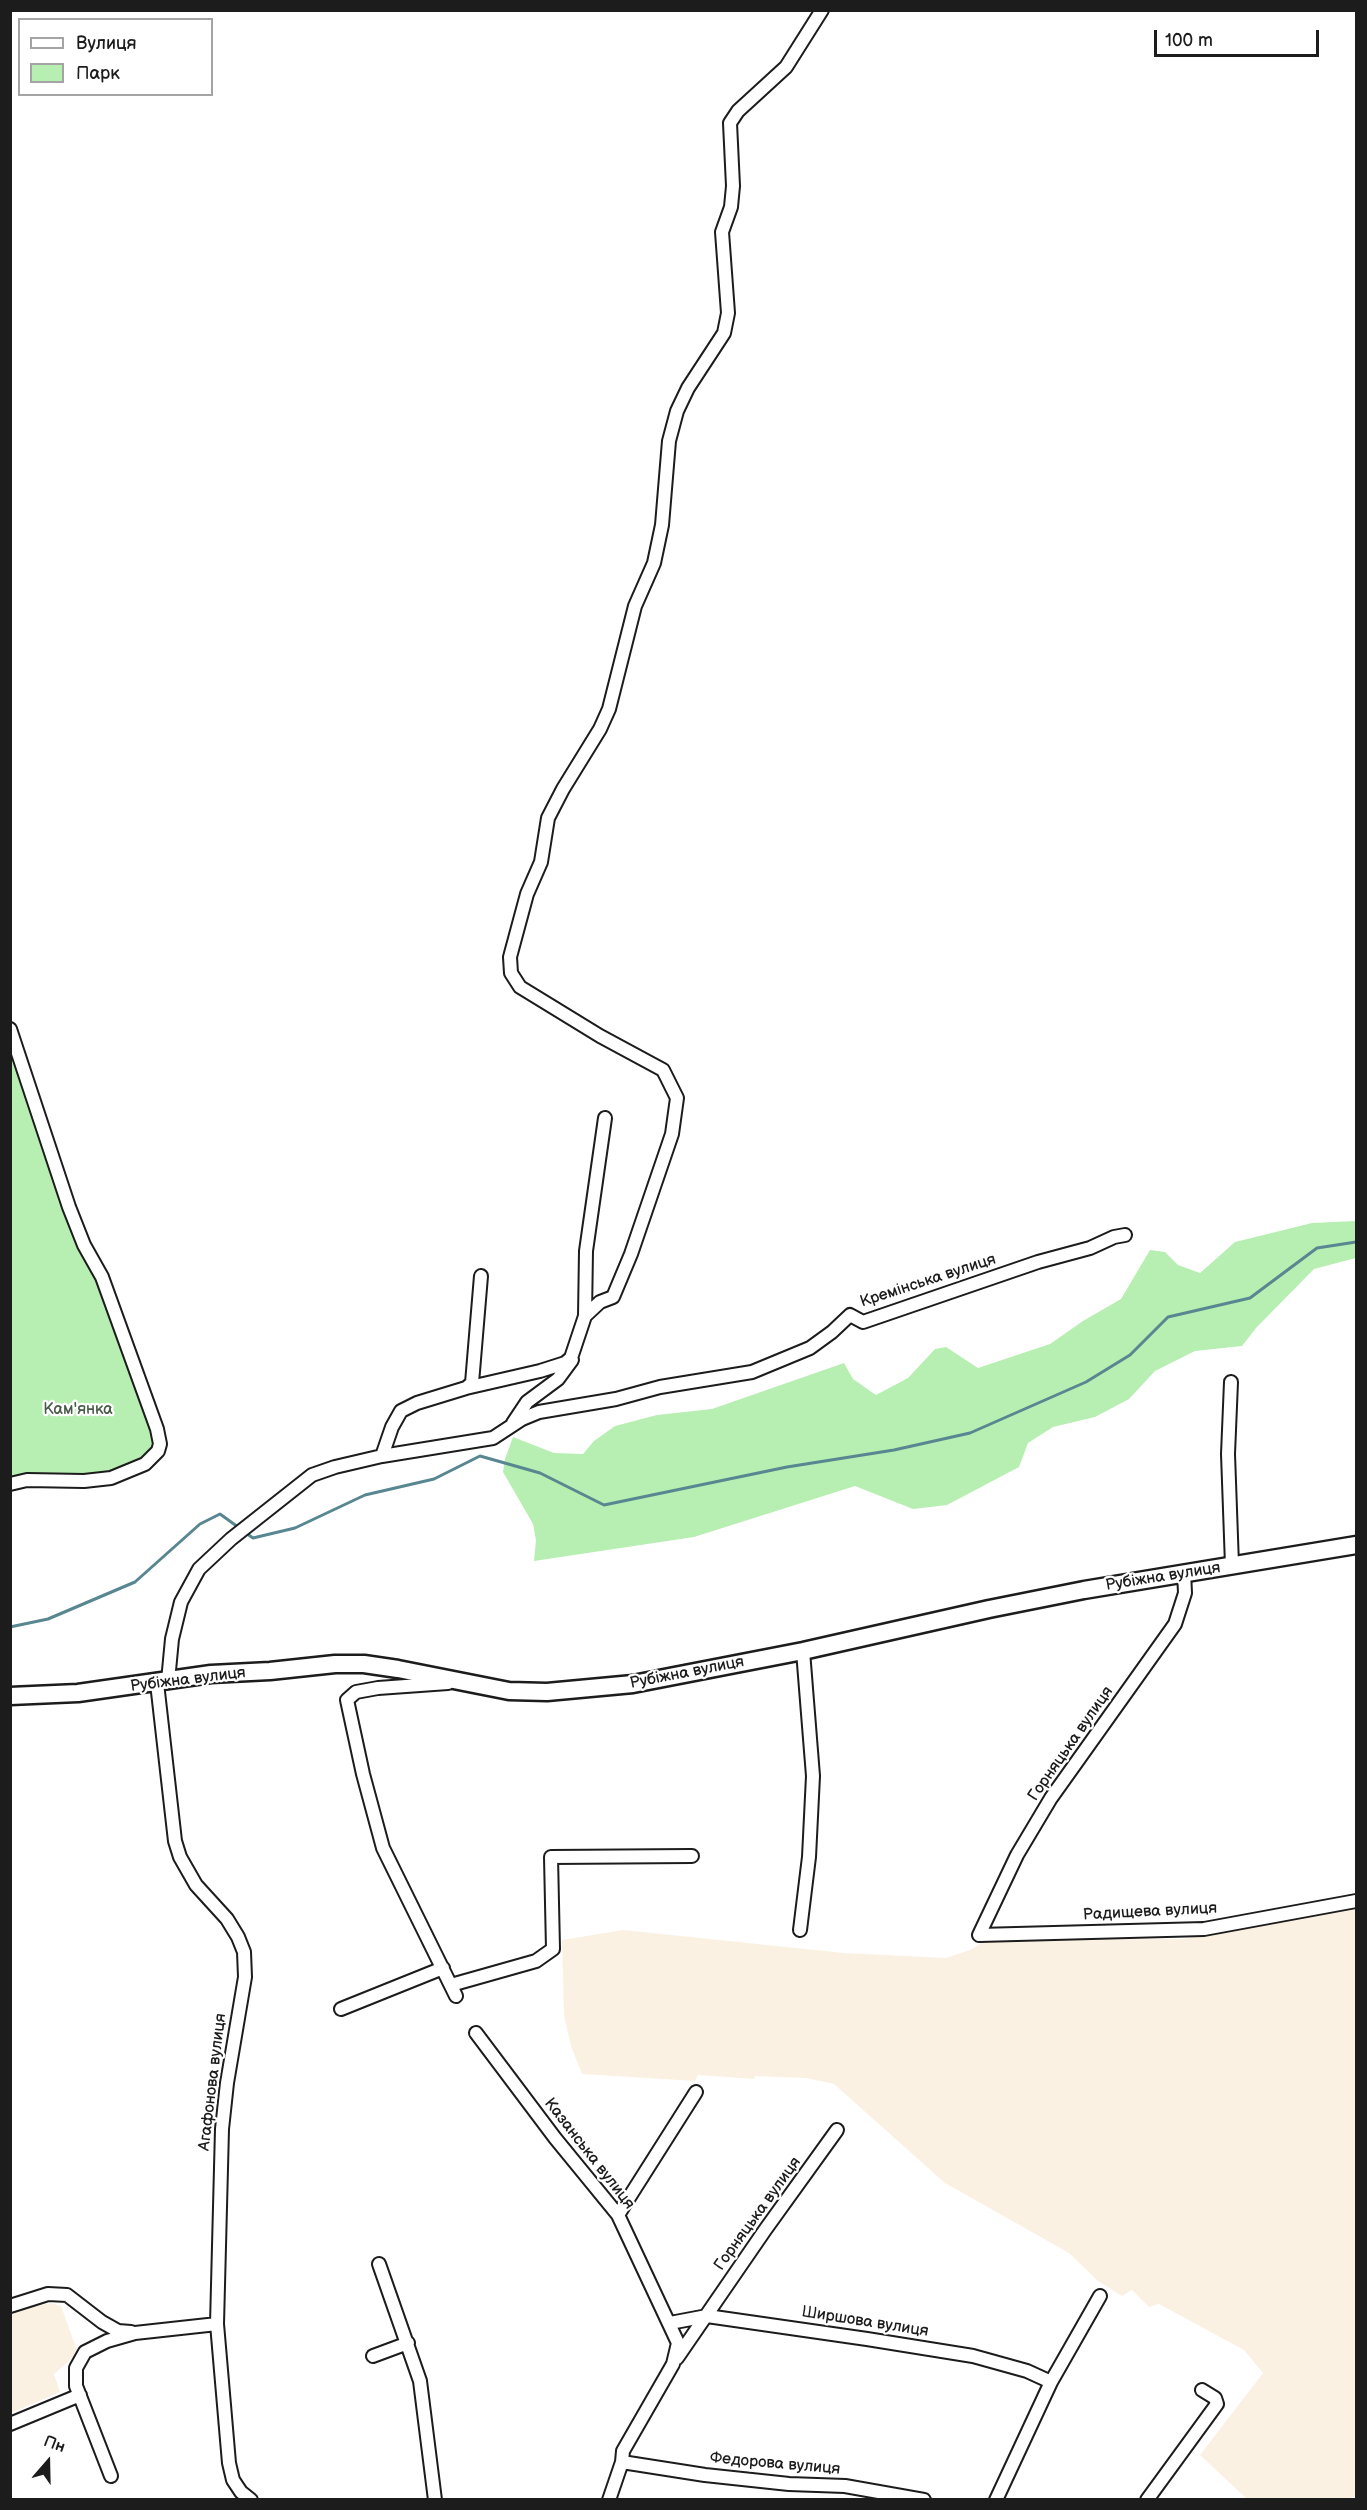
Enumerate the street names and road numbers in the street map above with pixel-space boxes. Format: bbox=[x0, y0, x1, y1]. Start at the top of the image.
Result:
street label: Кремінська вулиця bbox=[858, 1250, 998, 1312]
street label: Рубіжна вулиця bbox=[1104, 1558, 1222, 1596]
street label: Рубіжна вулиця bbox=[628, 1652, 746, 1694]
street label: Рубіжна вулиця bbox=[129, 1663, 247, 1697]
street label: Горняцька вулиця bbox=[1024, 1683, 1118, 1805]
street label: Радищева вулиця bbox=[1082, 1899, 1218, 1925]
street label: Агафонова вулиця bbox=[195, 2012, 231, 2152]
street label: Казанська вулиця bbox=[540, 2095, 638, 2213]
street label: Горняцька вулиця bbox=[710, 2154, 806, 2274]
street label: Ширшова вулиця bbox=[800, 2302, 930, 2342]
street label: Федорова вулиця bbox=[709, 2449, 841, 2479]

